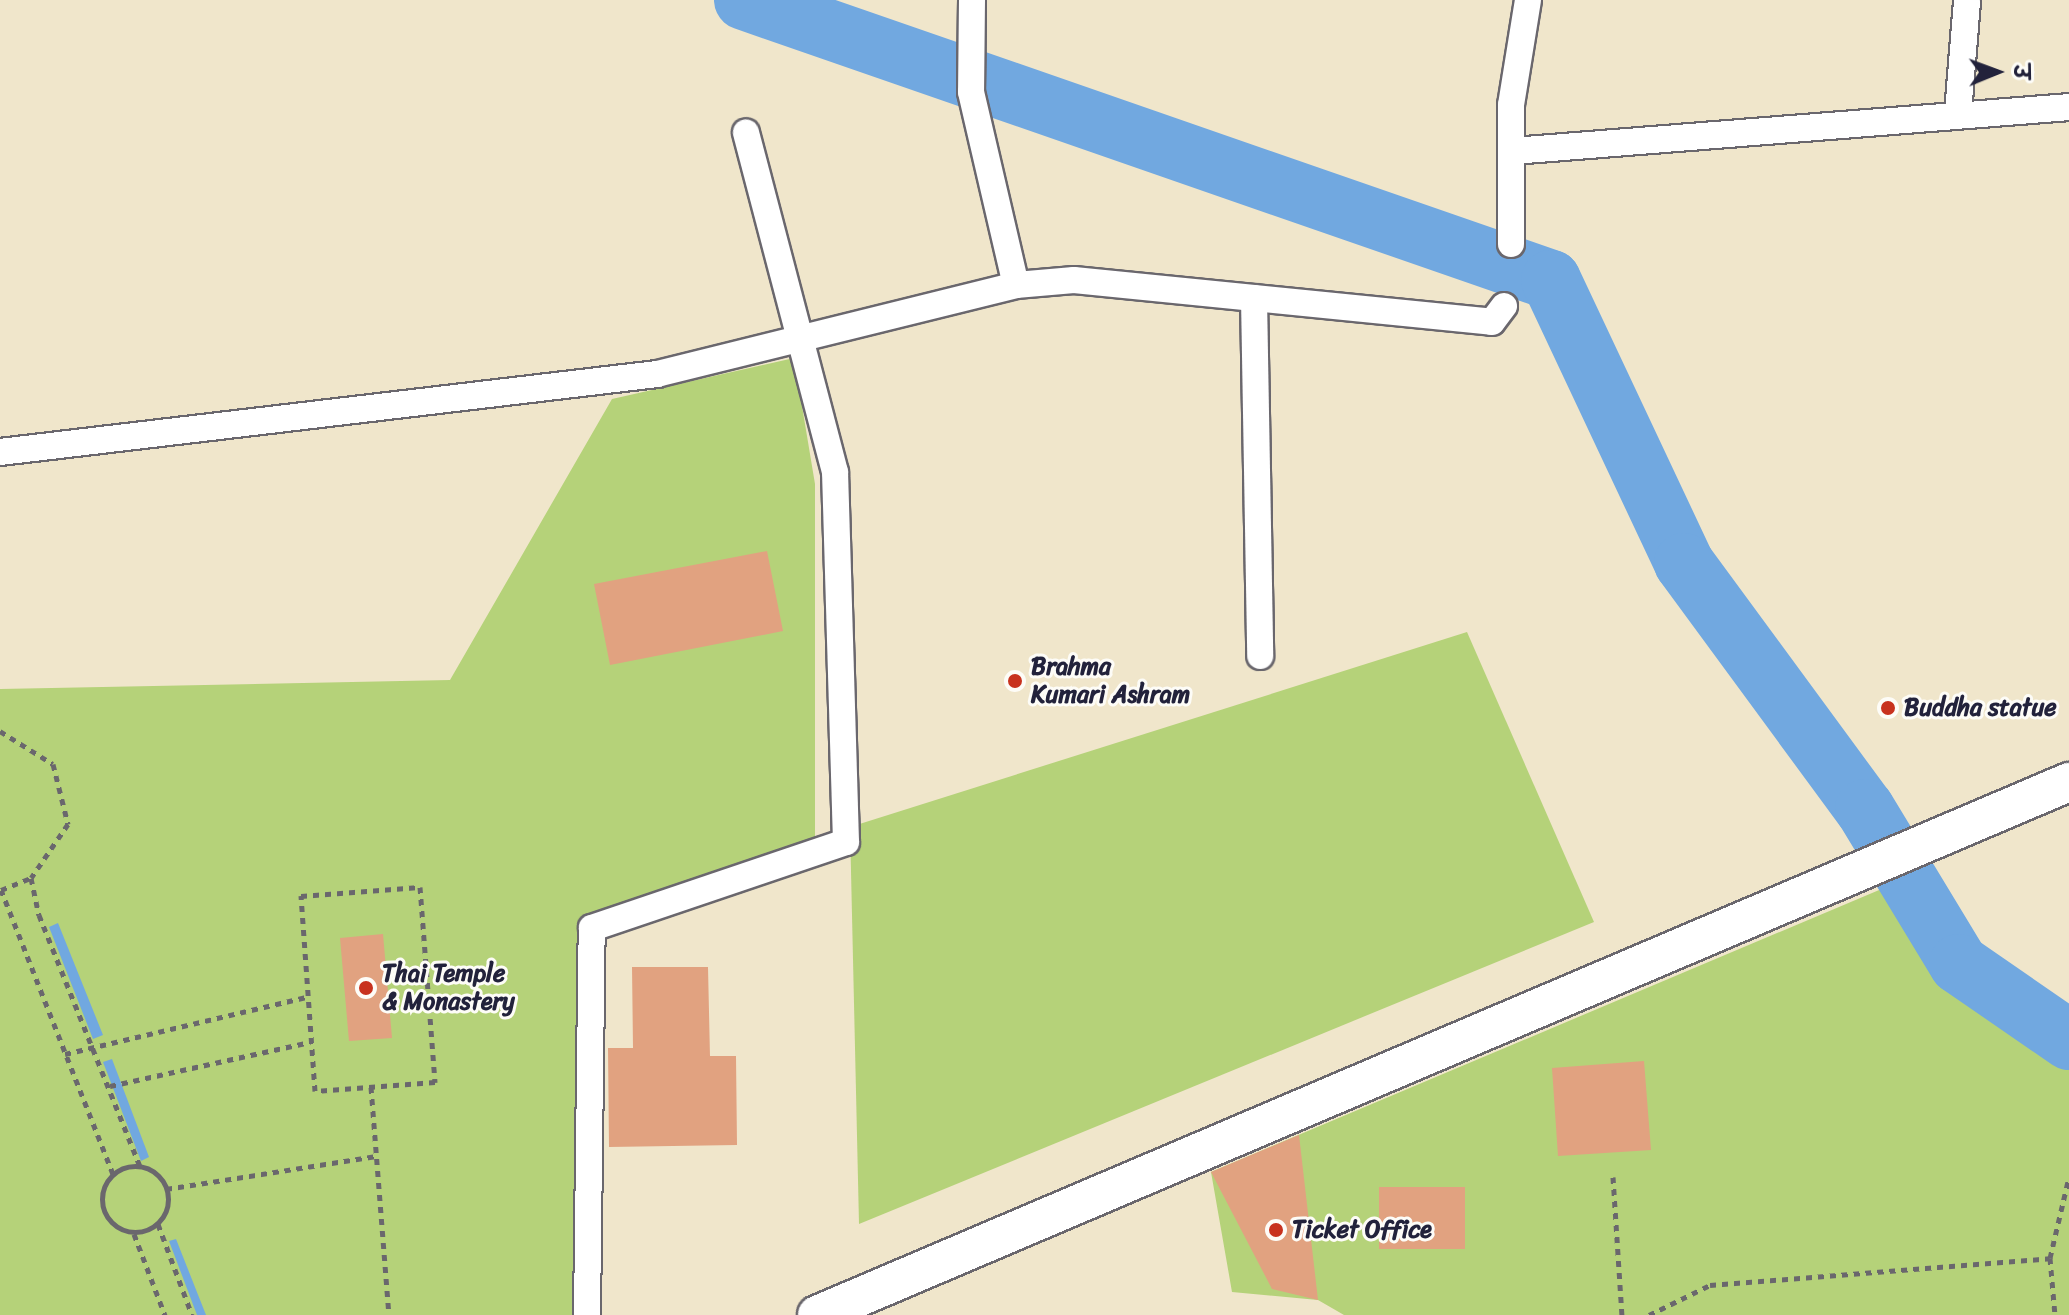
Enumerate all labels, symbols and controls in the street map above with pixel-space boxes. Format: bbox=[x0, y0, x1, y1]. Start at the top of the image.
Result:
north arrow bbox=[1957, 32, 2037, 112]
text: उ bbox=[2002, 64, 2041, 79]
place label: Brahma Kumari Ashram bbox=[1031, 653, 1191, 709]
marker: Brahma Kumari Ashram bbox=[1006, 672, 1024, 690]
place label: Buddha statue bbox=[1904, 694, 2056, 722]
marker: Buddha statue bbox=[1879, 699, 1897, 717]
place label: Thai Temple & Monastery bbox=[382, 960, 515, 1016]
marker: Thai Temple & Monastery bbox=[357, 979, 375, 997]
place label: Ticket Office bbox=[1292, 1216, 1433, 1244]
marker: Ticket Office bbox=[1267, 1221, 1285, 1239]

